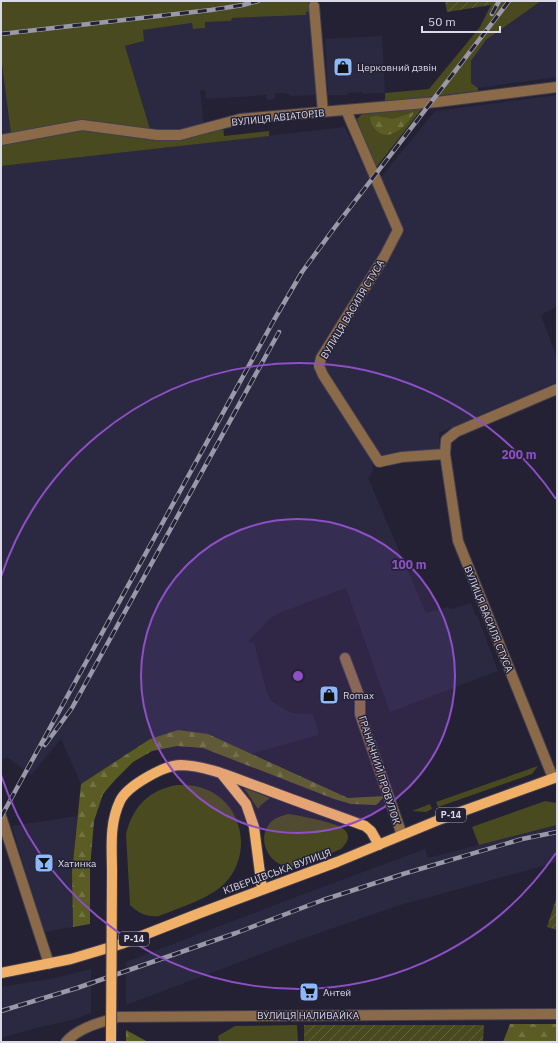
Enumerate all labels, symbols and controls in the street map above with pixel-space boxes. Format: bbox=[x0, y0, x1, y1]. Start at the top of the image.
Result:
scale bar bbox=[422, 8, 500, 34]
text: 50 m bbox=[428, 14, 456, 29]
shop icon: Церковний дзвін bbox=[332, 56, 354, 78]
place label: Церковний дзвін bbox=[357, 61, 437, 74]
street label: ВУЛИЦЯ АВІАТОРІВ bbox=[231, 106, 325, 129]
street label: ВУЛИЦЯ ВАСИЛЯ СТУСА bbox=[318, 257, 388, 361]
text: 200 m bbox=[501, 447, 537, 462]
text: 100 m bbox=[391, 557, 427, 572]
street label: ВУЛИЦЯ ВАСИЛЯ СТУСА bbox=[461, 564, 516, 675]
centre of rings bbox=[291, 669, 305, 683]
shop icon: Romax bbox=[318, 684, 340, 706]
place label: Romax bbox=[343, 689, 374, 702]
street label: ГРАНИЧНИЙ ПРОВУЛОК bbox=[356, 714, 403, 827]
road number: Р-14 bbox=[436, 808, 466, 822]
street label: КІВЕРЦІВСЬКА ВУЛИЦЯ bbox=[221, 846, 333, 897]
bar icon: Хатинка bbox=[33, 852, 55, 874]
place label: Хатинка bbox=[58, 857, 97, 870]
road number: Р-14 bbox=[119, 932, 149, 946]
supermarket icon: Антей bbox=[298, 981, 320, 1003]
place label: Антей bbox=[323, 986, 351, 999]
street label: ВУЛИЦЯ НАЛИВАЙКА bbox=[257, 1009, 360, 1022]

